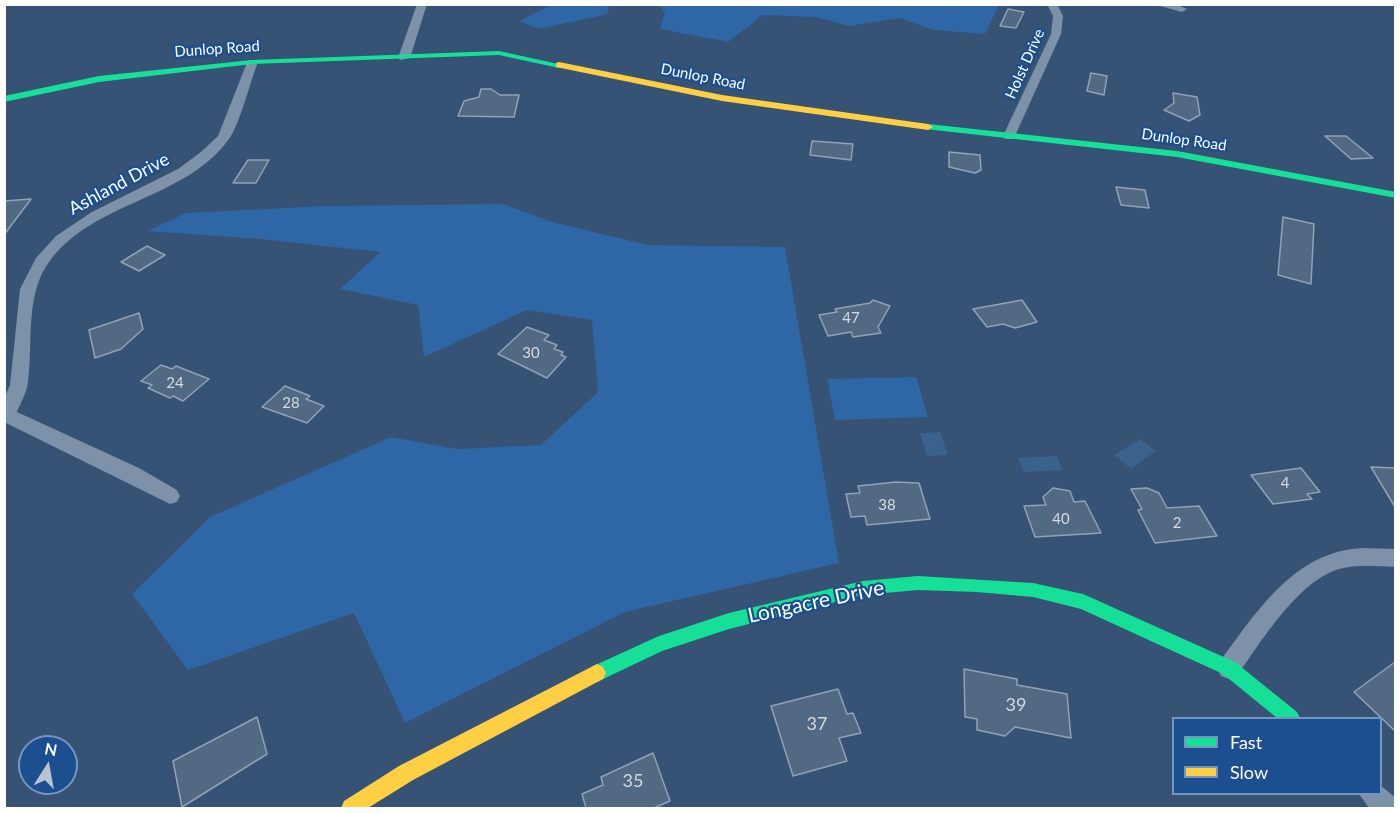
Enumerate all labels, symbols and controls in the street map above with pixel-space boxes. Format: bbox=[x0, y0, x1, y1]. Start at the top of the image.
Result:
street label: Holst Drive bbox=[1002, 26, 1048, 102]
street label: Dunlop Road bbox=[174, 37, 260, 61]
street label: Dunlop Road bbox=[659, 60, 747, 94]
street label: Dunlop Road bbox=[1140, 125, 1228, 155]
street label: Ashland Drive bbox=[65, 148, 173, 220]
house number: 47 bbox=[842, 309, 860, 327]
house number: 30 bbox=[522, 344, 540, 362]
house number: 24 bbox=[166, 374, 184, 392]
house number: 28 bbox=[282, 394, 300, 412]
house number: 4 bbox=[1281, 474, 1289, 492]
house number: 38 bbox=[878, 496, 896, 514]
house number: 40 bbox=[1052, 510, 1070, 528]
house number: 2 bbox=[1173, 514, 1181, 532]
street label: Longacre Drive bbox=[746, 575, 886, 629]
house number: 39 bbox=[1006, 694, 1026, 716]
house number: 37 bbox=[807, 713, 827, 735]
legend bbox=[1172, 717, 1382, 795]
text: Fast bbox=[1230, 731, 1262, 753]
north arrow bbox=[18, 735, 78, 795]
text: N bbox=[43, 738, 59, 759]
text: Slow bbox=[1230, 761, 1268, 783]
house number: 35 bbox=[623, 770, 643, 792]

